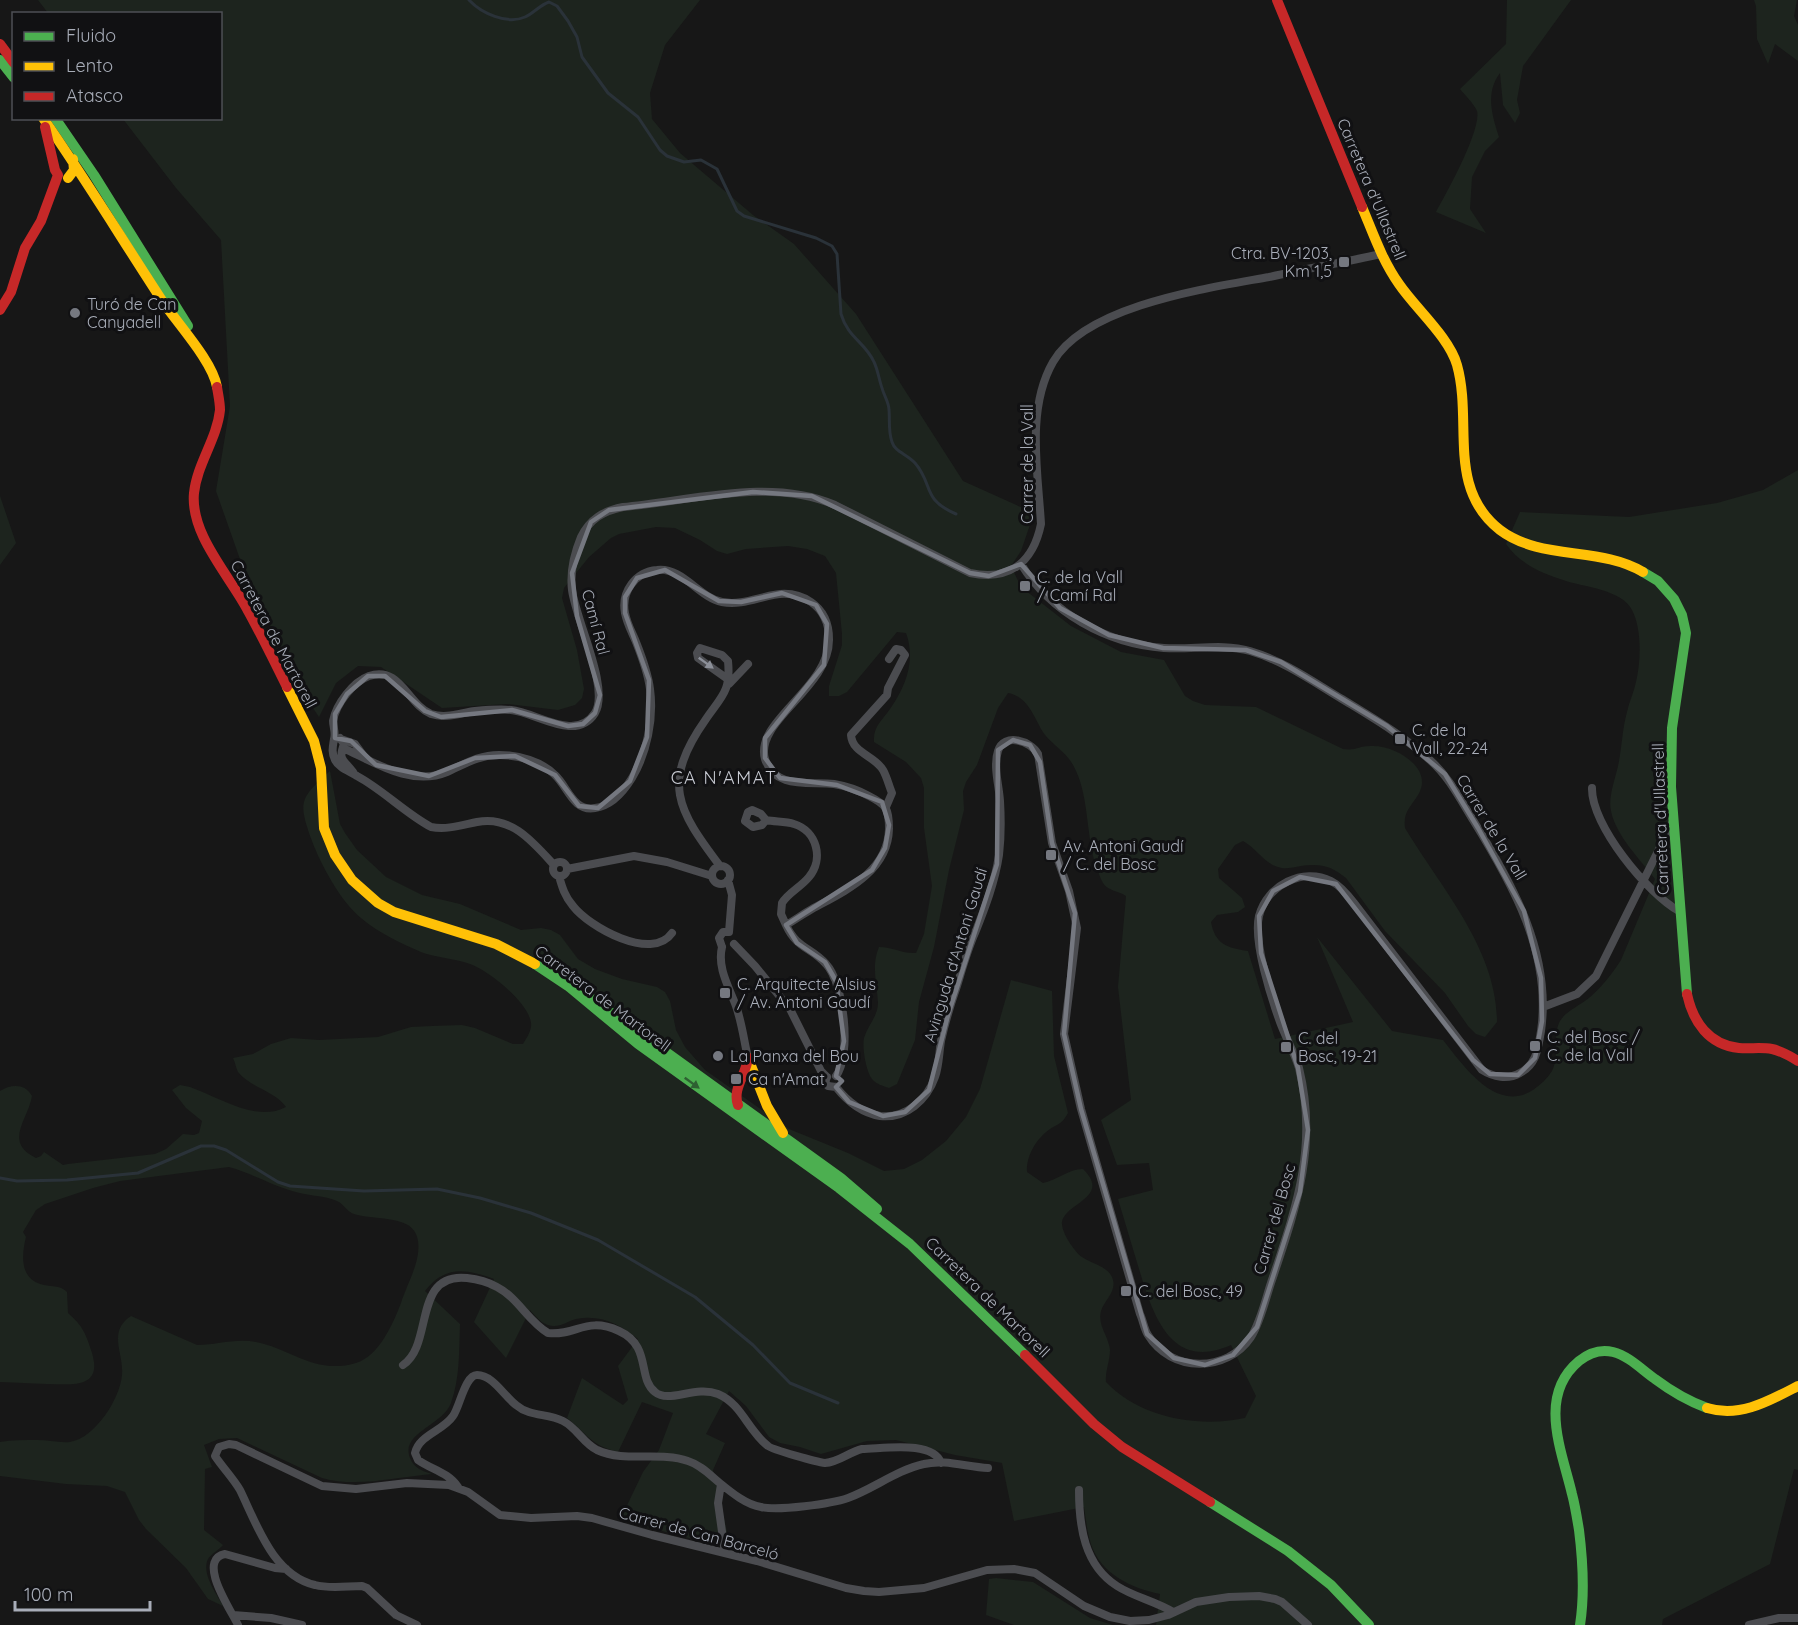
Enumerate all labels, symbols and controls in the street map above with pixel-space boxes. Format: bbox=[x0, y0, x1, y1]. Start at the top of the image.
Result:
legend bbox=[12, 12, 222, 120]
text: Fluido bbox=[66, 24, 116, 47]
text: Lento bbox=[66, 54, 113, 77]
text: Atasco bbox=[66, 84, 123, 107]
street label: Carretera d'Ullastrell bbox=[1333, 115, 1411, 263]
place label: Ctra. BV-1203, Km 1,5 bbox=[1231, 243, 1332, 281]
marker: Ctra. BV-1203, Km 1,5 bbox=[1337, 255, 1351, 269]
place label: Turó de Can Canyadell bbox=[87, 294, 177, 332]
marker: Turó de Can Canyadell bbox=[68, 306, 82, 320]
street label: Carrer de la Vall bbox=[1017, 404, 1037, 524]
street label: Carretera de Martorell bbox=[226, 556, 322, 712]
place label: C. de la Vall / Camí Ral bbox=[1037, 567, 1123, 605]
marker: C. de la Vall / Camí Ral bbox=[1018, 579, 1032, 593]
street label: Camí Ral bbox=[578, 587, 614, 657]
one-way arrow bbox=[697, 657, 713, 669]
place label: C. de la Vall, 22-24 bbox=[1412, 720, 1488, 758]
marker: C. de la Vall, 22-24 bbox=[1393, 732, 1407, 746]
street label: Carretera d'Ullastrell bbox=[1647, 743, 1673, 895]
district label: CA N'AMAT bbox=[671, 766, 777, 789]
street label: Carrer de la Vall bbox=[1453, 770, 1531, 884]
place label: Av. Antoni Gaudí / C. del Bosc bbox=[1063, 836, 1184, 874]
marker: Av. Antoni Gaudí / C. del Bosc bbox=[1044, 848, 1058, 862]
street label: Avinguda d'Antoni Gaudí bbox=[919, 865, 991, 1045]
street label: Carretera de Martorell bbox=[531, 940, 675, 1056]
place label: C. Arquitecte Alsius / Av. Antoni Gaudí bbox=[737, 974, 876, 1012]
marker: C. Arquitecte Alsius / Av. Antoni Gaudí bbox=[718, 986, 732, 1000]
place label: C. del Bosc / C. de la Vall bbox=[1547, 1027, 1641, 1065]
place label: C. del Bosc, 19-21 bbox=[1298, 1028, 1377, 1066]
marker: C. del Bosc / C. de la Vall bbox=[1528, 1039, 1542, 1053]
marker: C. del Bosc, 19-21 bbox=[1279, 1040, 1293, 1054]
place label: La Panxa del Bou bbox=[730, 1046, 859, 1066]
marker: La Panxa del Bou bbox=[711, 1049, 725, 1063]
place label: Ca n'Amat bbox=[748, 1069, 825, 1089]
marker: Ca n'Amat bbox=[729, 1072, 743, 1086]
one-way arrow bbox=[684, 1077, 700, 1089]
street label: Carrer del Bosc bbox=[1249, 1161, 1299, 1277]
street label: Carretera de Martorell bbox=[922, 1233, 1054, 1361]
place label: C. del Bosc, 49 bbox=[1138, 1281, 1243, 1301]
marker: C. del Bosc, 49 bbox=[1119, 1284, 1133, 1298]
street label: Carrer de Can Barceló bbox=[617, 1502, 781, 1564]
scale bar bbox=[15, 1574, 150, 1612]
text: 100 m bbox=[24, 1583, 73, 1606]

